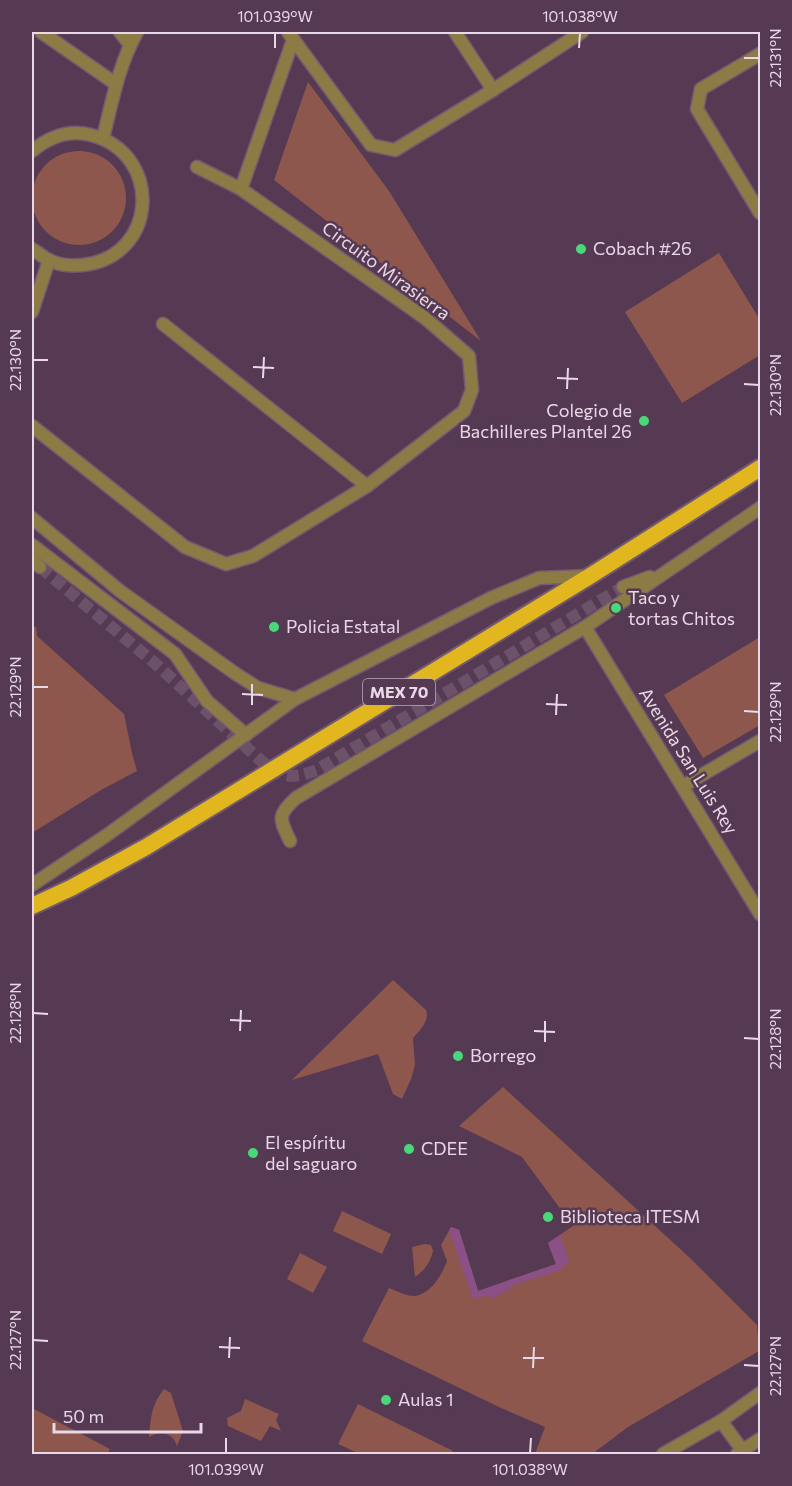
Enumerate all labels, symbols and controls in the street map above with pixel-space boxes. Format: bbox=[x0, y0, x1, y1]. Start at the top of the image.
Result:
text: 101.039°W bbox=[237, 7, 313, 25]
text: 101.038°W bbox=[542, 7, 618, 25]
text: 22.131°N bbox=[766, 29, 784, 87]
street label: Circuito Mirasierra bbox=[318, 216, 455, 324]
place label: Cobach #26 bbox=[593, 237, 692, 259]
marker: Cobach #26 bbox=[574, 242, 588, 256]
text: 22.130°N bbox=[6, 329, 24, 391]
text: 22.130°N bbox=[766, 354, 784, 416]
place label: Colegio de Bachilleres Plantel 26 bbox=[459, 399, 632, 442]
marker: Colegio de Bachilleres Plantel 26 bbox=[637, 414, 651, 428]
place label: Taco y tortas Chitos bbox=[628, 586, 735, 629]
marker: Taco y tortas Chitos bbox=[609, 601, 623, 615]
place label: Policia Estatal bbox=[286, 615, 400, 637]
marker: Policia Estatal bbox=[267, 620, 281, 634]
text: 22.129°N bbox=[6, 656, 24, 718]
road number: MEX 70 bbox=[363, 679, 435, 705]
text: 22.129°N bbox=[766, 681, 784, 743]
street label: Avenida San Luis Rey bbox=[635, 683, 743, 838]
text: 22.128°N bbox=[6, 982, 24, 1044]
text: 22.128°N bbox=[766, 1008, 784, 1070]
place label: Borrego bbox=[470, 1044, 536, 1066]
marker: Borrego bbox=[451, 1049, 465, 1063]
place label: El espíritu del saguaro bbox=[265, 1131, 357, 1174]
place label: CDEE bbox=[421, 1137, 468, 1159]
marker: CDEE bbox=[402, 1142, 416, 1156]
marker: El espíritu del saguaro bbox=[246, 1146, 260, 1160]
place label: Biblioteca ITESM bbox=[560, 1205, 700, 1227]
marker: Biblioteca ITESM bbox=[541, 1210, 555, 1224]
text: 22.127°N bbox=[6, 1310, 24, 1370]
text: 22.127°N bbox=[766, 1336, 784, 1396]
place label: Aulas 1 bbox=[398, 1388, 454, 1410]
marker: Aulas 1 bbox=[379, 1393, 393, 1407]
scale bar bbox=[54, 1396, 201, 1434]
text: 50 m bbox=[63, 1405, 104, 1427]
text: 101.039°W bbox=[188, 1460, 264, 1478]
text: 101.038°W bbox=[492, 1460, 568, 1478]

